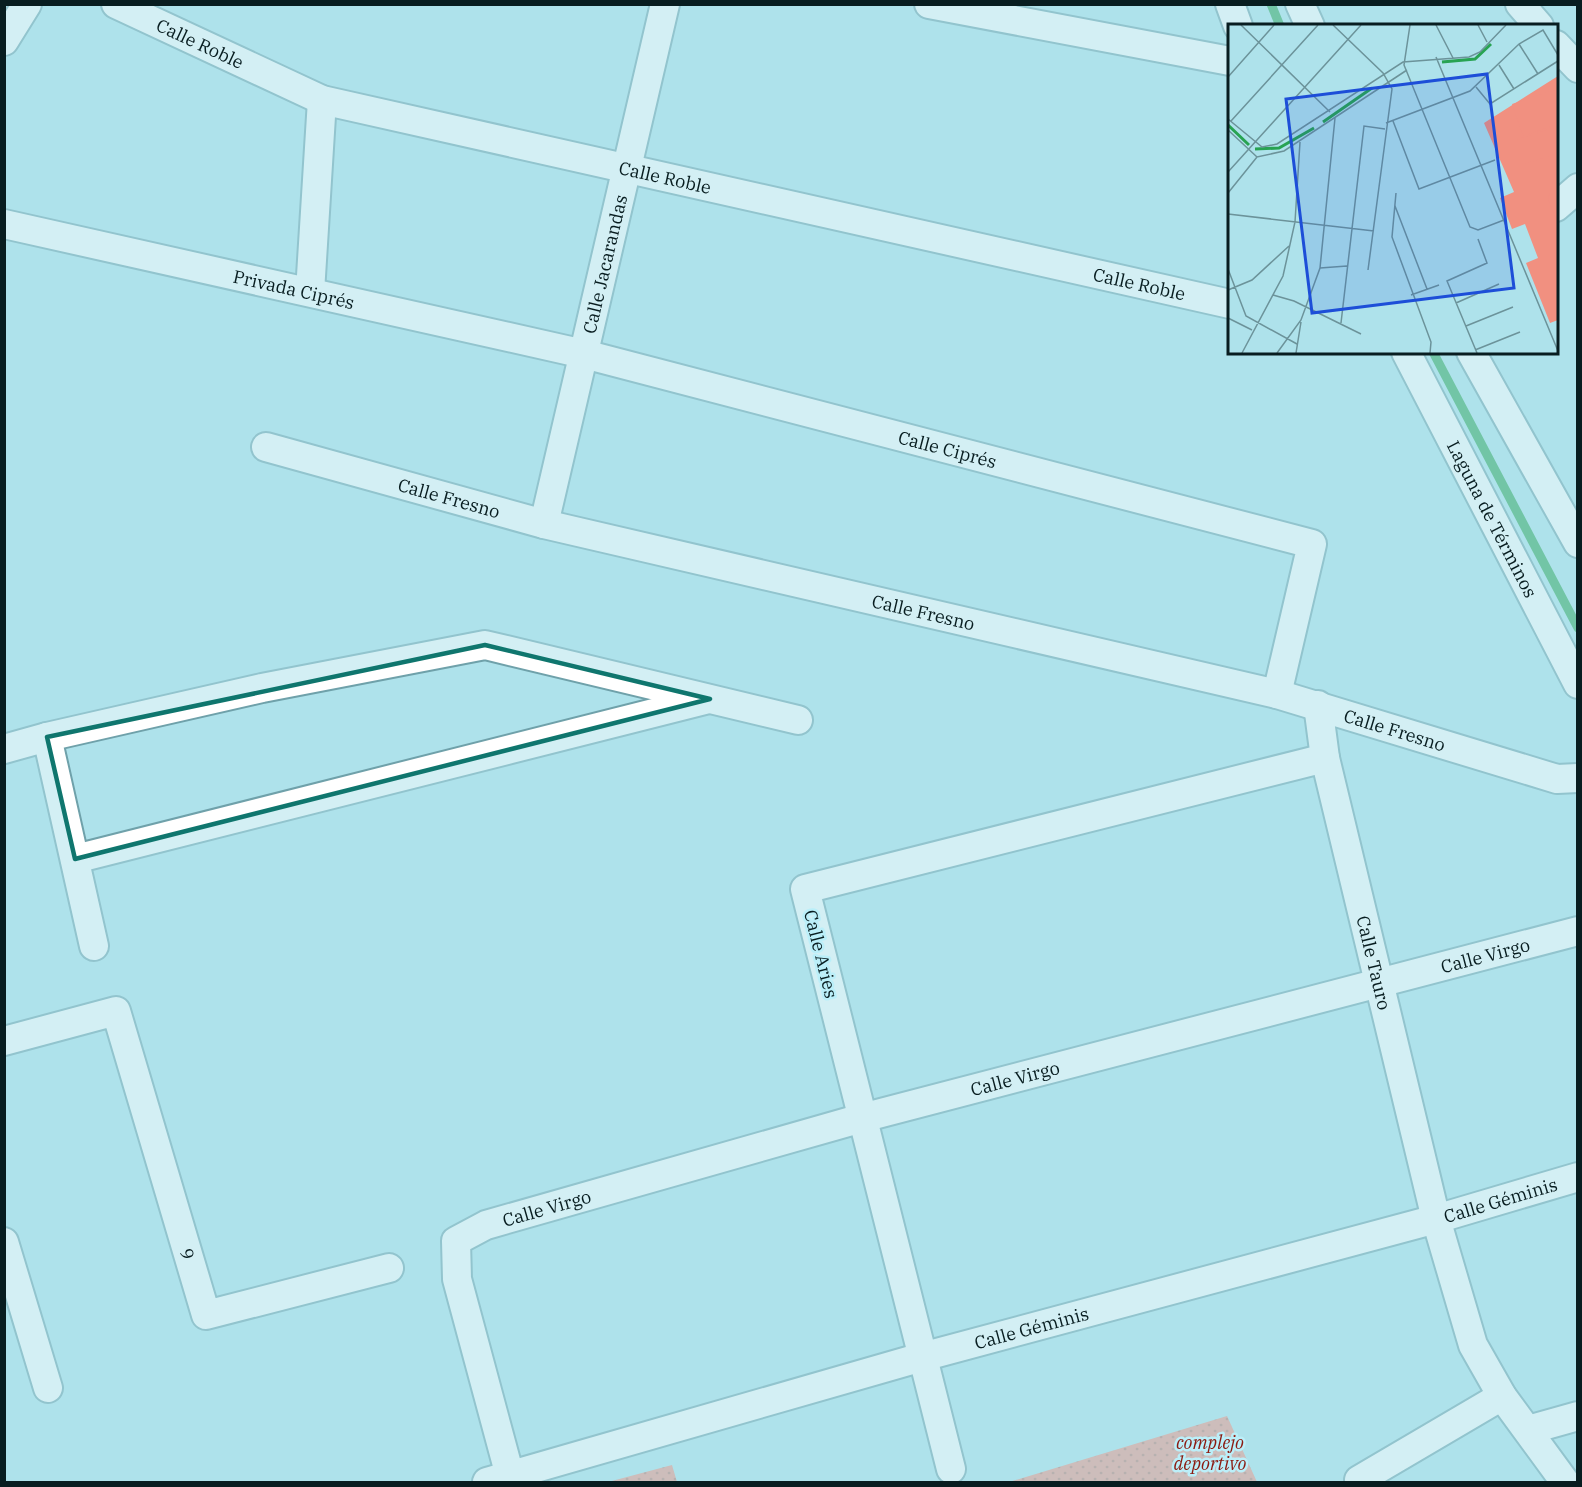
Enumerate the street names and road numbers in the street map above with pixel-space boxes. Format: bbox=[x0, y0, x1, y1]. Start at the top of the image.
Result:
street label: Calle Roble bbox=[153, 13, 248, 74]
street label: Calle Roble bbox=[617, 156, 713, 199]
street label: Calle Jacarandas bbox=[577, 192, 632, 336]
street label: Calle Roble bbox=[1091, 262, 1188, 305]
street label: Privada Ciprés bbox=[231, 264, 357, 314]
street label: Calle Ciprés bbox=[896, 425, 999, 473]
street label: Laguna de Términos bbox=[1442, 437, 1543, 601]
street label: Calle Fresno bbox=[395, 473, 503, 523]
street label: Calle Fresno bbox=[870, 589, 977, 635]
street label: Calle Fresno bbox=[1341, 704, 1448, 756]
street label: Calle Aries bbox=[799, 907, 843, 1001]
street label: Calle Tauro bbox=[1352, 913, 1397, 1012]
street label: Calle Virgo bbox=[1438, 933, 1532, 978]
street label: Calle Virgo bbox=[968, 1055, 1062, 1101]
street label: Calle Géminis bbox=[1441, 1172, 1560, 1228]
street label: Calle Virgo bbox=[500, 1184, 594, 1231]
street label: 9 bbox=[175, 1245, 200, 1262]
street label: Calle Géminis bbox=[972, 1301, 1091, 1354]

